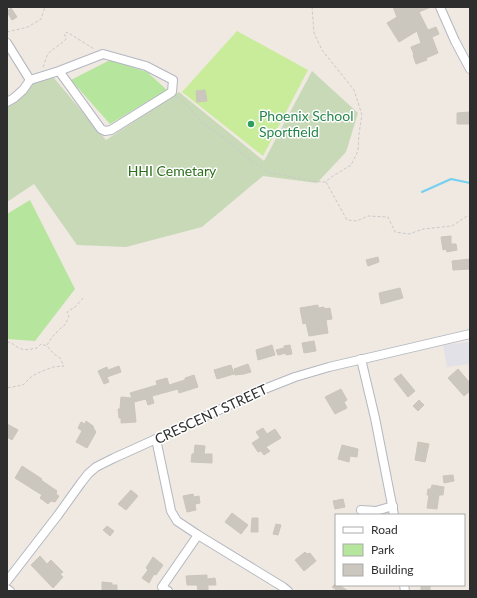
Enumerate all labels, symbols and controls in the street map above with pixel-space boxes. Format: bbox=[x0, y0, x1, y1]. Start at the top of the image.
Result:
place label: Phoenix School Sportfield bbox=[259, 107, 353, 140]
marker: Phoenix School Sportfield bbox=[246, 119, 256, 129]
park label: HHI Cemetary bbox=[128, 162, 217, 179]
street label: CRESCENT STREET bbox=[152, 380, 271, 447]
legend bbox=[335, 514, 465, 586]
text: Road bbox=[371, 522, 398, 537]
text: Park bbox=[371, 542, 395, 557]
text: Building bbox=[371, 562, 414, 577]

